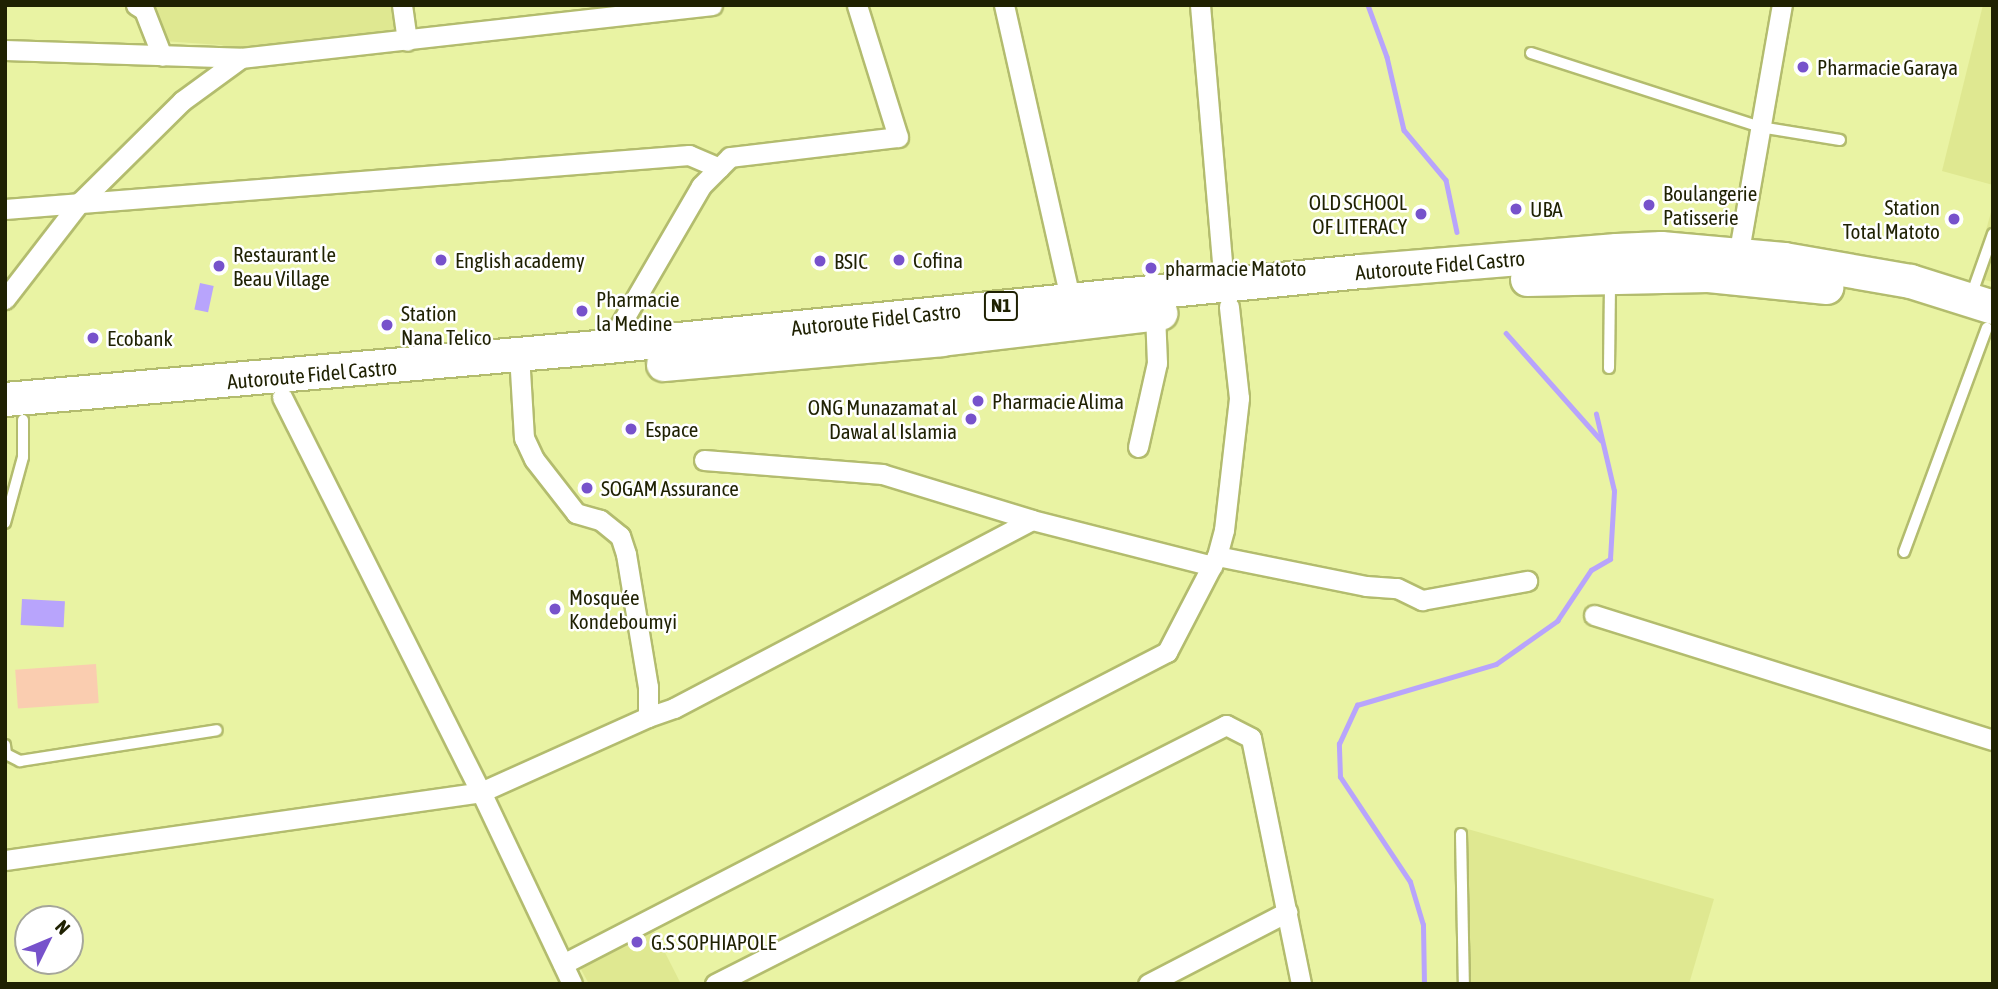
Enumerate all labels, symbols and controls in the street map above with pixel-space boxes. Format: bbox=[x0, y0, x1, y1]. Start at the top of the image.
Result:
place label: Pharmacie Garaya bbox=[1817, 54, 1958, 80]
marker: Pharmacie Garaya bbox=[1795, 59, 1811, 75]
place label: Boulangerie Patisserie bbox=[1663, 180, 1757, 230]
place label: OLD SCHOOL OF LITERACY bbox=[1309, 189, 1407, 239]
place label: Station Total Matoto bbox=[1843, 194, 1940, 244]
place label: UBA bbox=[1530, 196, 1563, 222]
marker: Boulangerie Patisserie bbox=[1641, 197, 1657, 213]
marker: UBA bbox=[1508, 201, 1524, 217]
marker: OLD SCHOOL OF LITERACY bbox=[1413, 206, 1429, 222]
marker: Station Total Matoto bbox=[1946, 211, 1962, 227]
place label: Restaurant le Beau Village bbox=[233, 241, 336, 291]
street label: Autoroute Fidel Castro bbox=[1354, 245, 1526, 285]
place label: English academy bbox=[455, 247, 585, 273]
place label: Cofina bbox=[913, 247, 963, 273]
place label: BSIC bbox=[834, 248, 868, 274]
marker: English academy bbox=[433, 252, 449, 268]
marker: Cofina bbox=[891, 252, 907, 268]
marker: BSIC bbox=[812, 253, 828, 269]
place label: pharmacie Matoto bbox=[1165, 255, 1306, 281]
marker: Restaurant le Beau Village bbox=[211, 258, 227, 274]
marker: pharmacie Matoto bbox=[1143, 260, 1159, 276]
place label: Pharmacie la Medine bbox=[596, 286, 679, 336]
road number: N1 bbox=[984, 290, 1018, 322]
street label: Autoroute Fidel Castro bbox=[790, 298, 962, 340]
place label: Station Nana Telico bbox=[401, 300, 492, 350]
marker: Pharmacie la Medine bbox=[574, 303, 590, 319]
marker: Station Nana Telico bbox=[379, 317, 395, 333]
place label: Ecobank bbox=[107, 325, 173, 351]
marker: Ecobank bbox=[85, 330, 101, 346]
street label: Autoroute Fidel Castro bbox=[226, 354, 398, 394]
place label: Pharmacie Alima bbox=[992, 388, 1124, 414]
marker: Pharmacie Alima bbox=[970, 393, 986, 409]
place label: ONG Munazamat al Dawal al Islamia bbox=[808, 394, 957, 444]
marker: ONG Munazamat al Dawal al Islamia bbox=[963, 411, 979, 427]
place label: Espace bbox=[645, 416, 698, 442]
marker: Espace bbox=[623, 421, 639, 437]
place label: SOGAM Assurance bbox=[601, 475, 739, 501]
marker: SOGAM Assurance bbox=[579, 480, 595, 496]
place label: Mosquée Kondeboumyi bbox=[569, 584, 677, 634]
marker: Mosquée Kondeboumyi bbox=[547, 601, 563, 617]
north arrow bbox=[14, 905, 84, 975]
text: N bbox=[51, 915, 75, 939]
place label: G.S SOPHIAPOLE bbox=[651, 929, 776, 955]
marker: G.S SOPHIAPOLE bbox=[629, 934, 645, 950]

